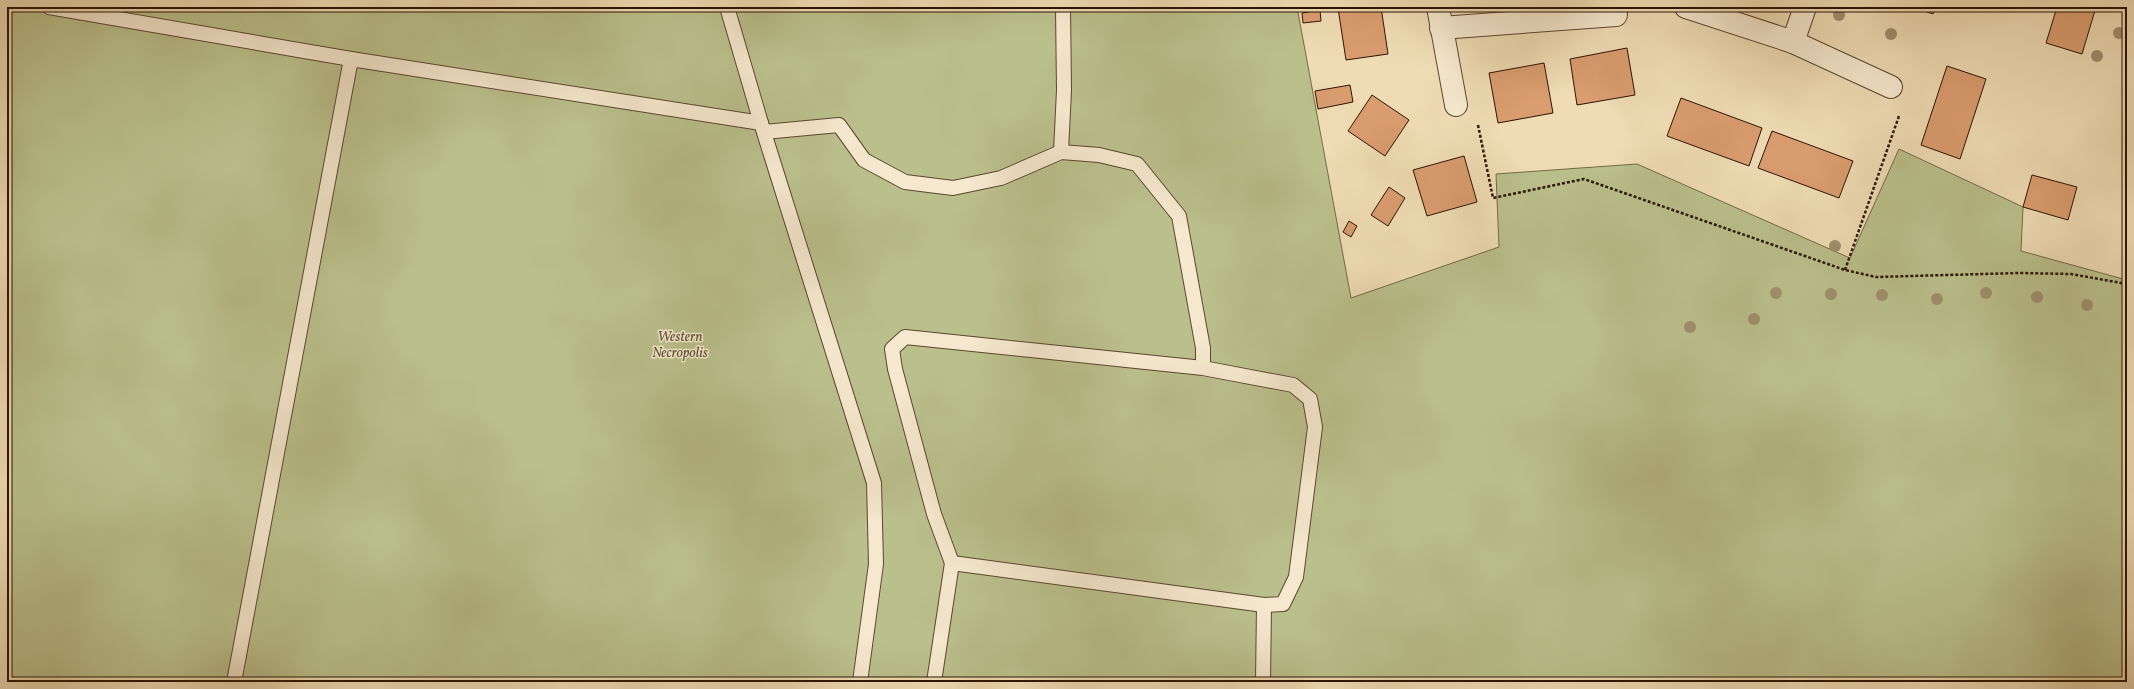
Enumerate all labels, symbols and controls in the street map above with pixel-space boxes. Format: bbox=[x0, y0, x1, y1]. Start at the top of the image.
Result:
park label: Western Necropolis bbox=[652, 328, 708, 363]

